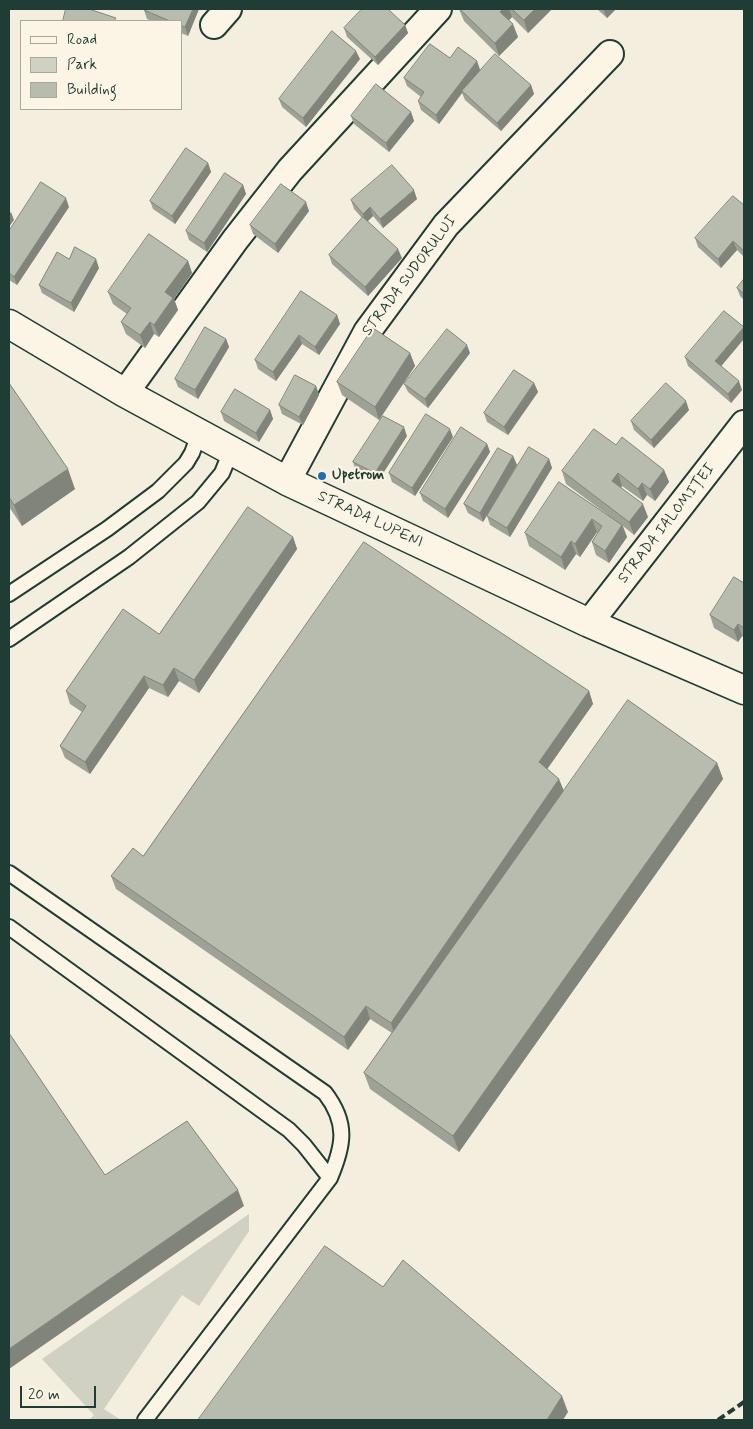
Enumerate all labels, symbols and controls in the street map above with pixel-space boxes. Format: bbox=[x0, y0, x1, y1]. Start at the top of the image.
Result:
legend bbox=[20, 20, 182, 110]
text: Road bbox=[67, 30, 97, 50]
text: Park bbox=[67, 55, 97, 75]
text: Building bbox=[67, 80, 117, 100]
street label: STRADA SUDORULUI bbox=[359, 212, 461, 340]
street label: STRADA IALOMIȚEI bbox=[615, 461, 719, 587]
place label: Upetrom bbox=[332, 467, 384, 485]
marker: Upetrom bbox=[316, 470, 328, 482]
street label: STRADA LUPENI bbox=[315, 488, 425, 552]
scale bar bbox=[22, 1376, 99, 1408]
text: 20 m bbox=[28, 1385, 60, 1405]

